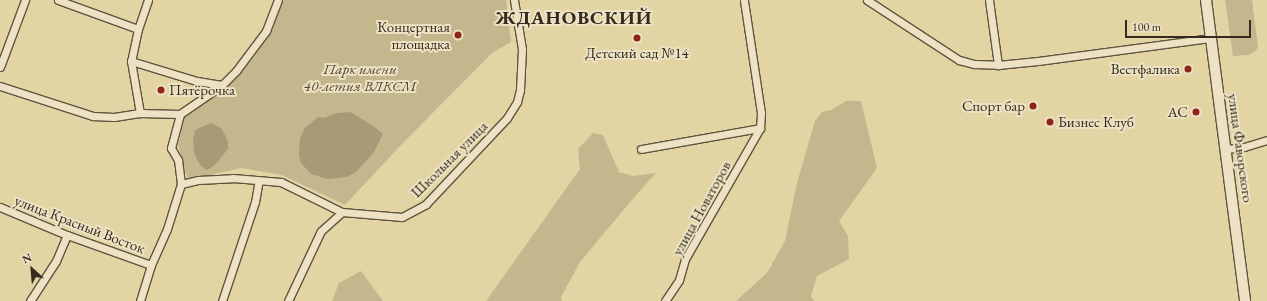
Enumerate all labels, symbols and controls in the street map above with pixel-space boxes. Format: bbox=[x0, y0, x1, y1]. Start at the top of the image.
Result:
district label: ЖДАНОВСКИЙ bbox=[496, 7, 652, 29]
scale bar bbox=[1127, 12, 1253, 38]
place label: Концертная площадка bbox=[377, 17, 450, 52]
text: 100 m bbox=[1132, 19, 1161, 35]
marker: Концертная площадка bbox=[453, 30, 463, 40]
marker: Детский сад №14 bbox=[632, 33, 642, 43]
place label: Детский сад №14 bbox=[585, 44, 689, 62]
park label: Парк имени 40-летия ВЛКСМ bbox=[304, 59, 416, 94]
place label: Вестфалика bbox=[1111, 60, 1180, 78]
marker: Вестфалика bbox=[1183, 64, 1193, 74]
place label: Пятёрочка bbox=[169, 81, 235, 99]
marker: Пятёрочка bbox=[156, 85, 166, 95]
street label: улица Фаворского bbox=[1224, 92, 1258, 204]
place label: Спорт бар bbox=[962, 97, 1025, 115]
marker: Спорт бар bbox=[1028, 101, 1038, 111]
place label: АС bbox=[1167, 103, 1188, 121]
marker: АС bbox=[1191, 107, 1201, 117]
place label: Бизнес Клуб bbox=[1058, 113, 1134, 131]
street label: Школьная улица bbox=[407, 117, 491, 201]
marker: Бизнес Клуб bbox=[1045, 117, 1055, 127]
street label: улица Новаторов bbox=[668, 158, 734, 258]
street label: улица Красный Восток bbox=[12, 191, 148, 257]
north arrow bbox=[12, 249, 52, 289]
text: N bbox=[20, 250, 34, 266]

